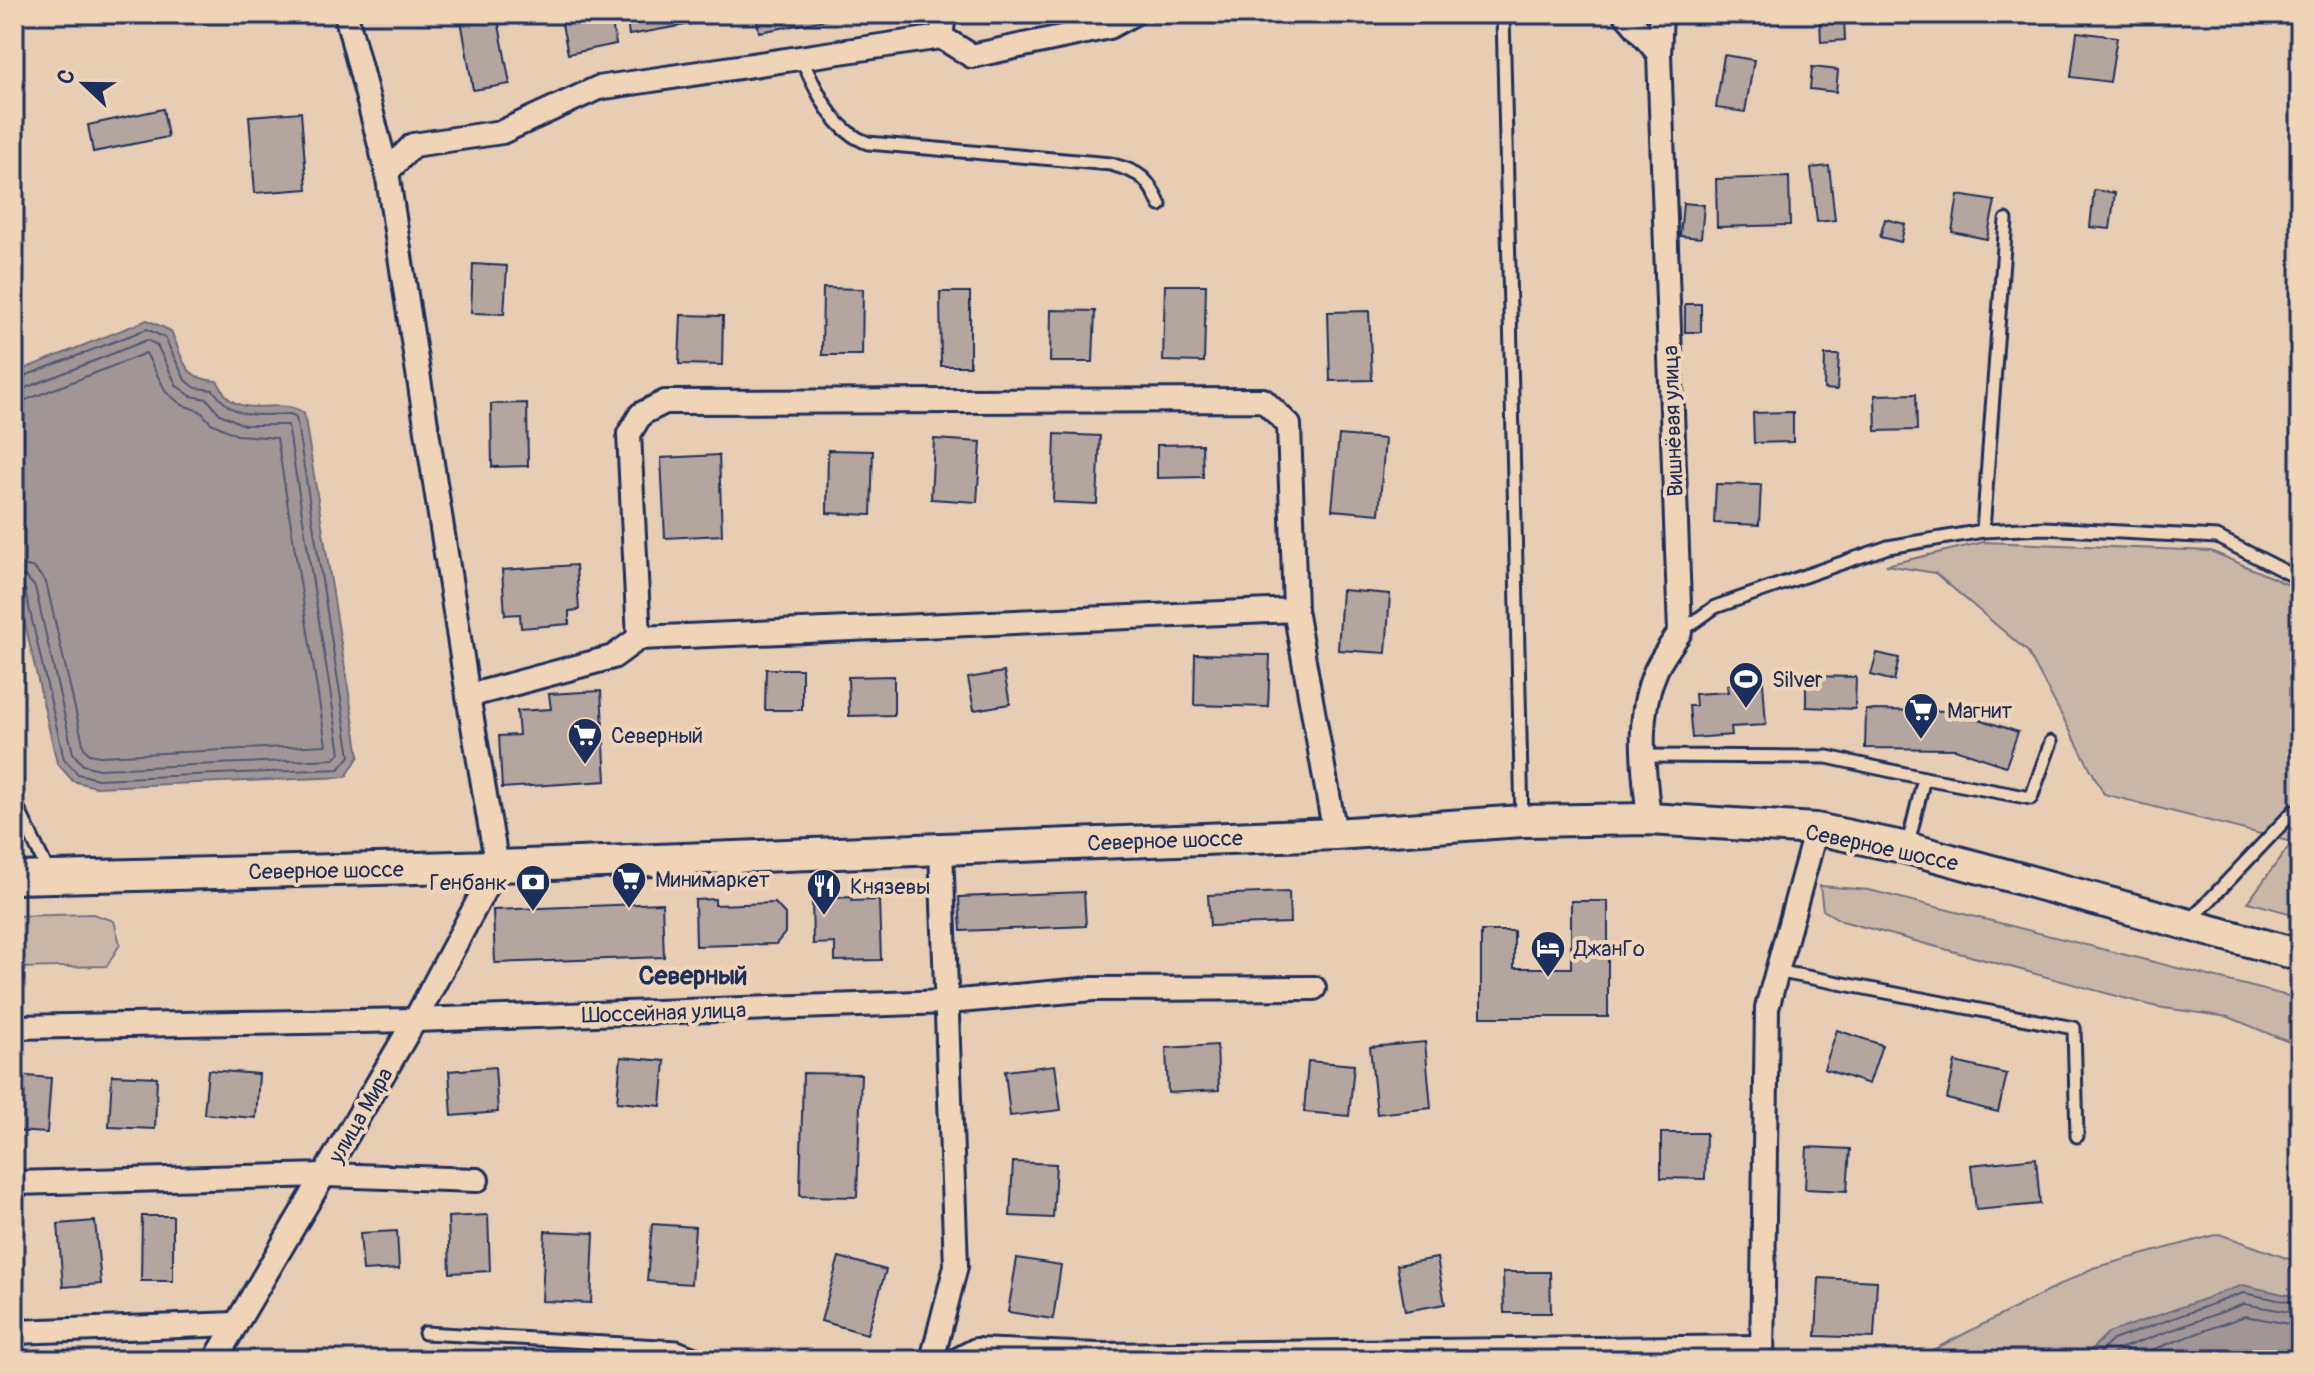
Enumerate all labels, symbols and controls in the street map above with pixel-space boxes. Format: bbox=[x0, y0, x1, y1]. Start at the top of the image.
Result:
north arrow bbox=[44, 44, 124, 124]
text: С bbox=[51, 65, 82, 88]
street label: Вишнёвая улица bbox=[1656, 345, 1690, 497]
sports icon: Silver bbox=[1727, 660, 1765, 710]
place label: Silver bbox=[1772, 666, 1823, 694]
supermarket icon: Магнит bbox=[1902, 691, 1940, 741]
place label: Магнит bbox=[1947, 697, 2012, 725]
supermarket icon: Северный bbox=[566, 716, 604, 766]
place label: Северный bbox=[611, 722, 703, 750]
street label: Северное шоссе bbox=[1803, 818, 1961, 878]
street label: Северное шоссе bbox=[1087, 824, 1243, 858]
street label: Северное шоссе bbox=[248, 856, 404, 886]
supermarket icon: Минимаркет bbox=[610, 860, 648, 910]
bank icon: Генбанк bbox=[514, 863, 552, 913]
place label: Минимаркет bbox=[655, 866, 770, 894]
restaurant icon: Князевы bbox=[805, 867, 843, 917]
place label: Генбанк bbox=[429, 869, 507, 897]
place label: Князевы bbox=[850, 873, 930, 901]
hotel icon: ДжанГо bbox=[1529, 929, 1567, 979]
place label: ДжанГо bbox=[1573, 935, 1645, 963]
district label: Северный bbox=[639, 960, 747, 992]
street label: Шоссейная улица bbox=[581, 996, 747, 1030]
street label: улица Мира bbox=[322, 1063, 399, 1169]

